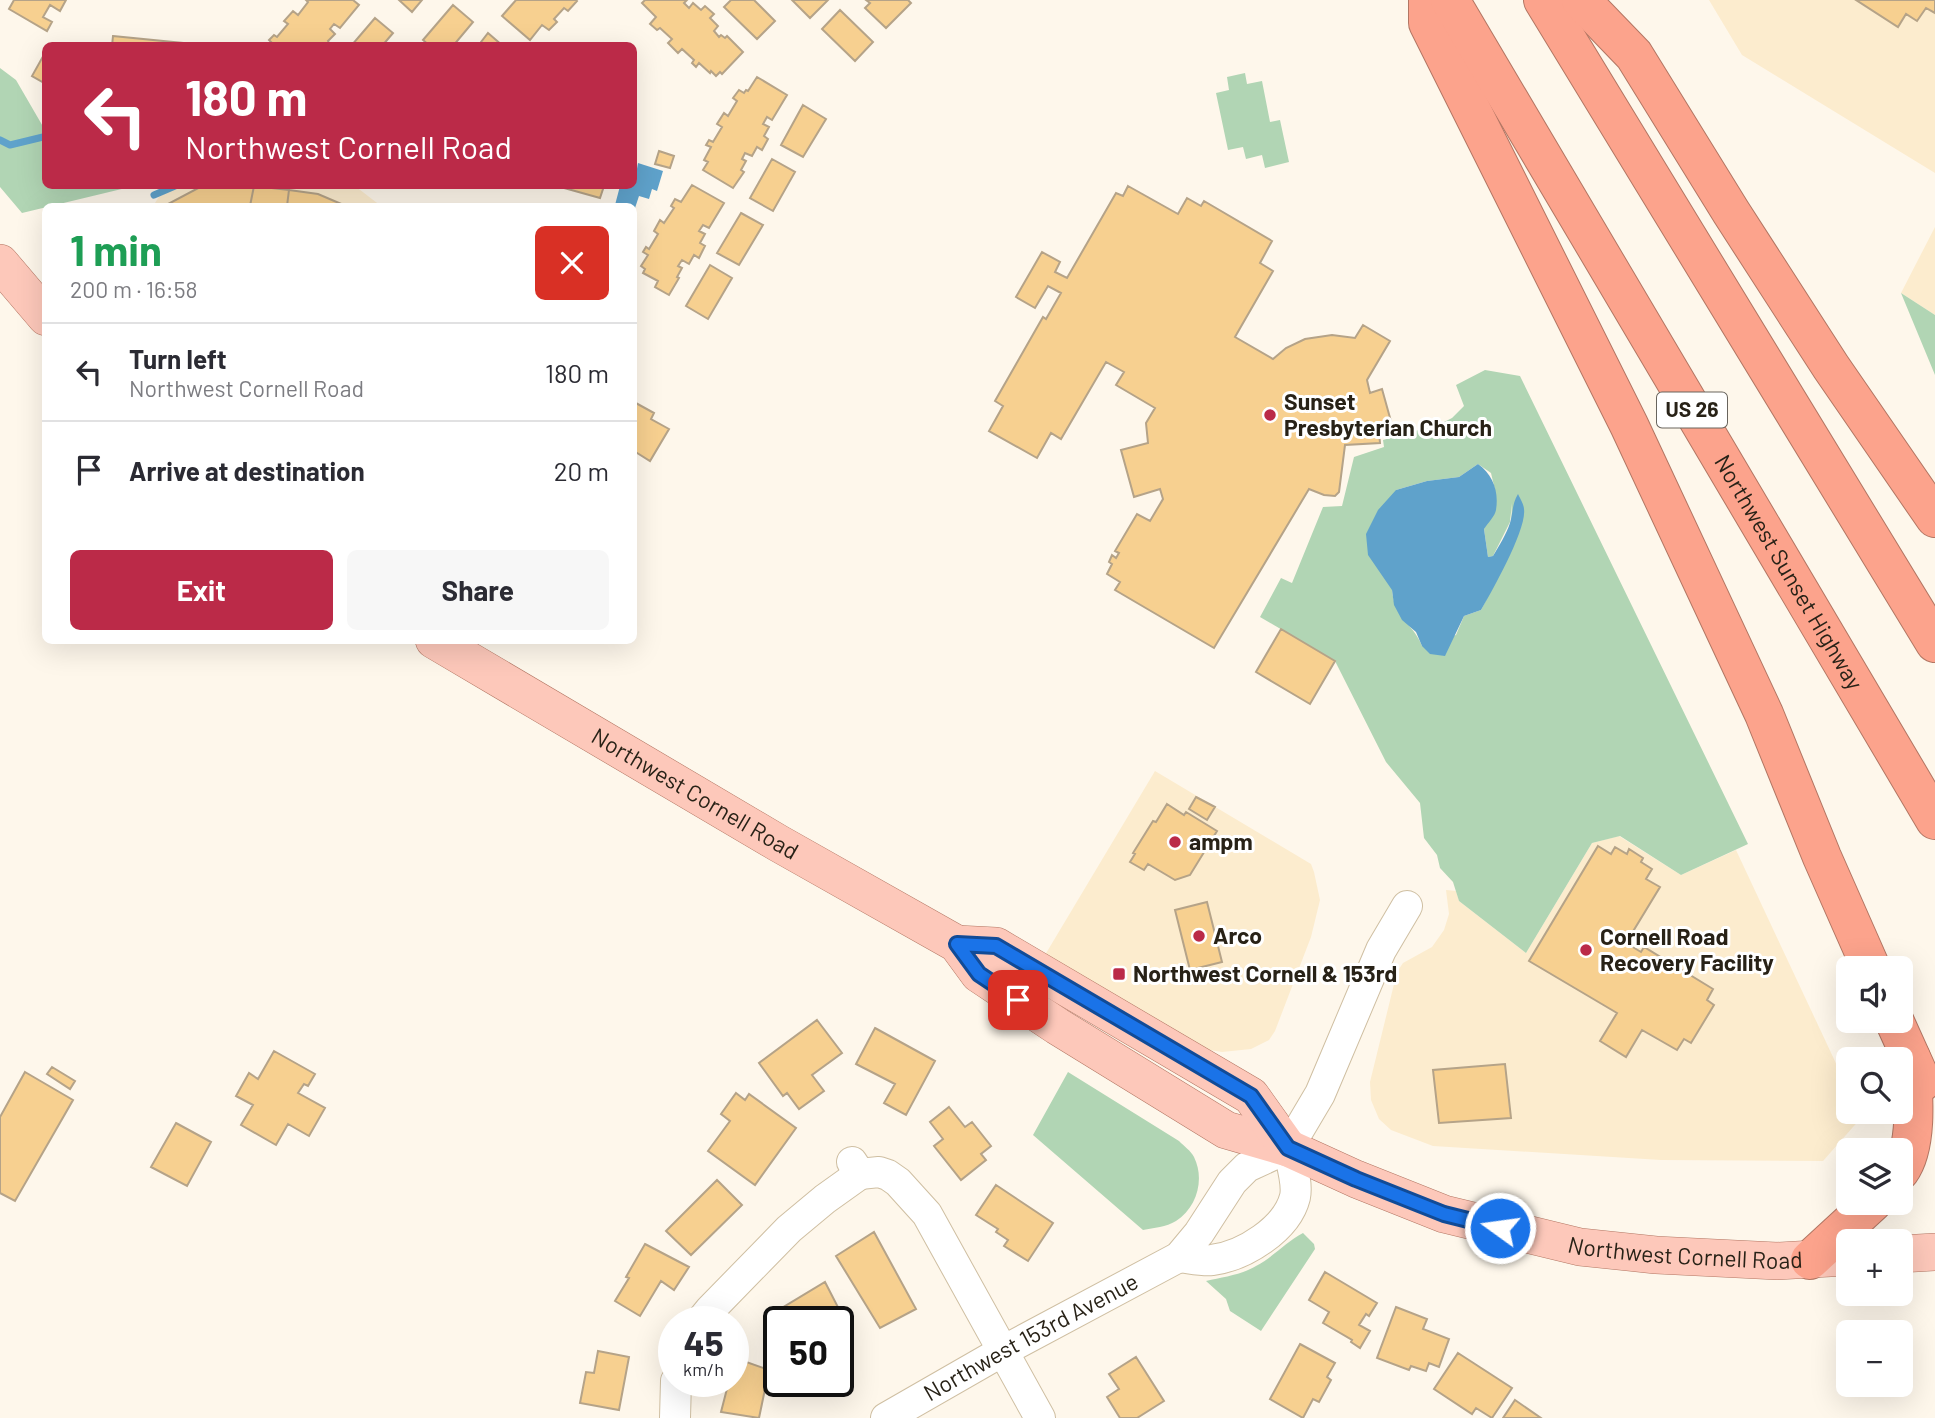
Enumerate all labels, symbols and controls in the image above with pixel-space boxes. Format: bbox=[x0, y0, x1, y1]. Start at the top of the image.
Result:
text: 180 m bbox=[185, 67, 308, 126]
icon: left bbox=[70, 70, 161, 161]
text: Northwest Cornell Road bbox=[185, 127, 512, 165]
text: 1 min bbox=[70, 224, 162, 274]
button: close bbox=[535, 226, 609, 300]
text: 200 m · 16:58 bbox=[70, 275, 197, 303]
text: Turn left bbox=[129, 343, 227, 374]
icon: left bbox=[70, 353, 108, 391]
text: 180 m bbox=[545, 357, 609, 388]
text: Northwest Cornell Road bbox=[129, 374, 364, 402]
place label: Sunset Presbyterian Church bbox=[1284, 387, 1492, 441]
road number: US 26 bbox=[1657, 392, 1727, 428]
marker: Sunset Presbyterian Church bbox=[1262, 407, 1278, 423]
street label: Northwest Sunset Highway bbox=[1709, 449, 1870, 695]
icon: arrive bbox=[70, 451, 108, 489]
text: Arrive at destination bbox=[129, 455, 365, 486]
text: 20 m bbox=[554, 455, 609, 486]
button: Exit bbox=[70, 550, 333, 630]
button: Share bbox=[347, 550, 609, 630]
street label: Northwest Cornell Road bbox=[587, 721, 804, 865]
place label: ampm bbox=[1189, 827, 1253, 855]
marker: ampm bbox=[1167, 834, 1183, 850]
place label: Arco bbox=[1213, 921, 1262, 949]
place label: Cornell Road Recovery Facility bbox=[1600, 922, 1774, 976]
marker: Arco bbox=[1191, 928, 1207, 944]
marker: Cornell Road Recovery Facility bbox=[1578, 942, 1594, 958]
map controls bbox=[1836, 956, 1913, 1397]
button: sound bbox=[1836, 956, 1913, 1033]
place label: Northwest Cornell & 153rd bbox=[1133, 959, 1397, 987]
marker: Northwest Cornell & 153rd bbox=[1111, 966, 1127, 982]
pin bbox=[988, 970, 1048, 1030]
icon: arrive bbox=[999, 981, 1037, 1019]
button: search bbox=[1836, 1047, 1913, 1124]
button: layers bbox=[1836, 1138, 1913, 1215]
position arrow bbox=[1463, 1191, 1537, 1265]
button: + bbox=[1836, 1229, 1913, 1306]
street label: Northwest Cornell Road bbox=[1565, 1230, 1803, 1274]
street label: Northwest 153rd Avenue bbox=[918, 1267, 1142, 1406]
speed limit sign: 50 bbox=[763, 1306, 854, 1397]
button: − bbox=[1836, 1320, 1913, 1397]
text: 45 bbox=[683, 1321, 724, 1363]
text: km/h bbox=[683, 1358, 724, 1380]

